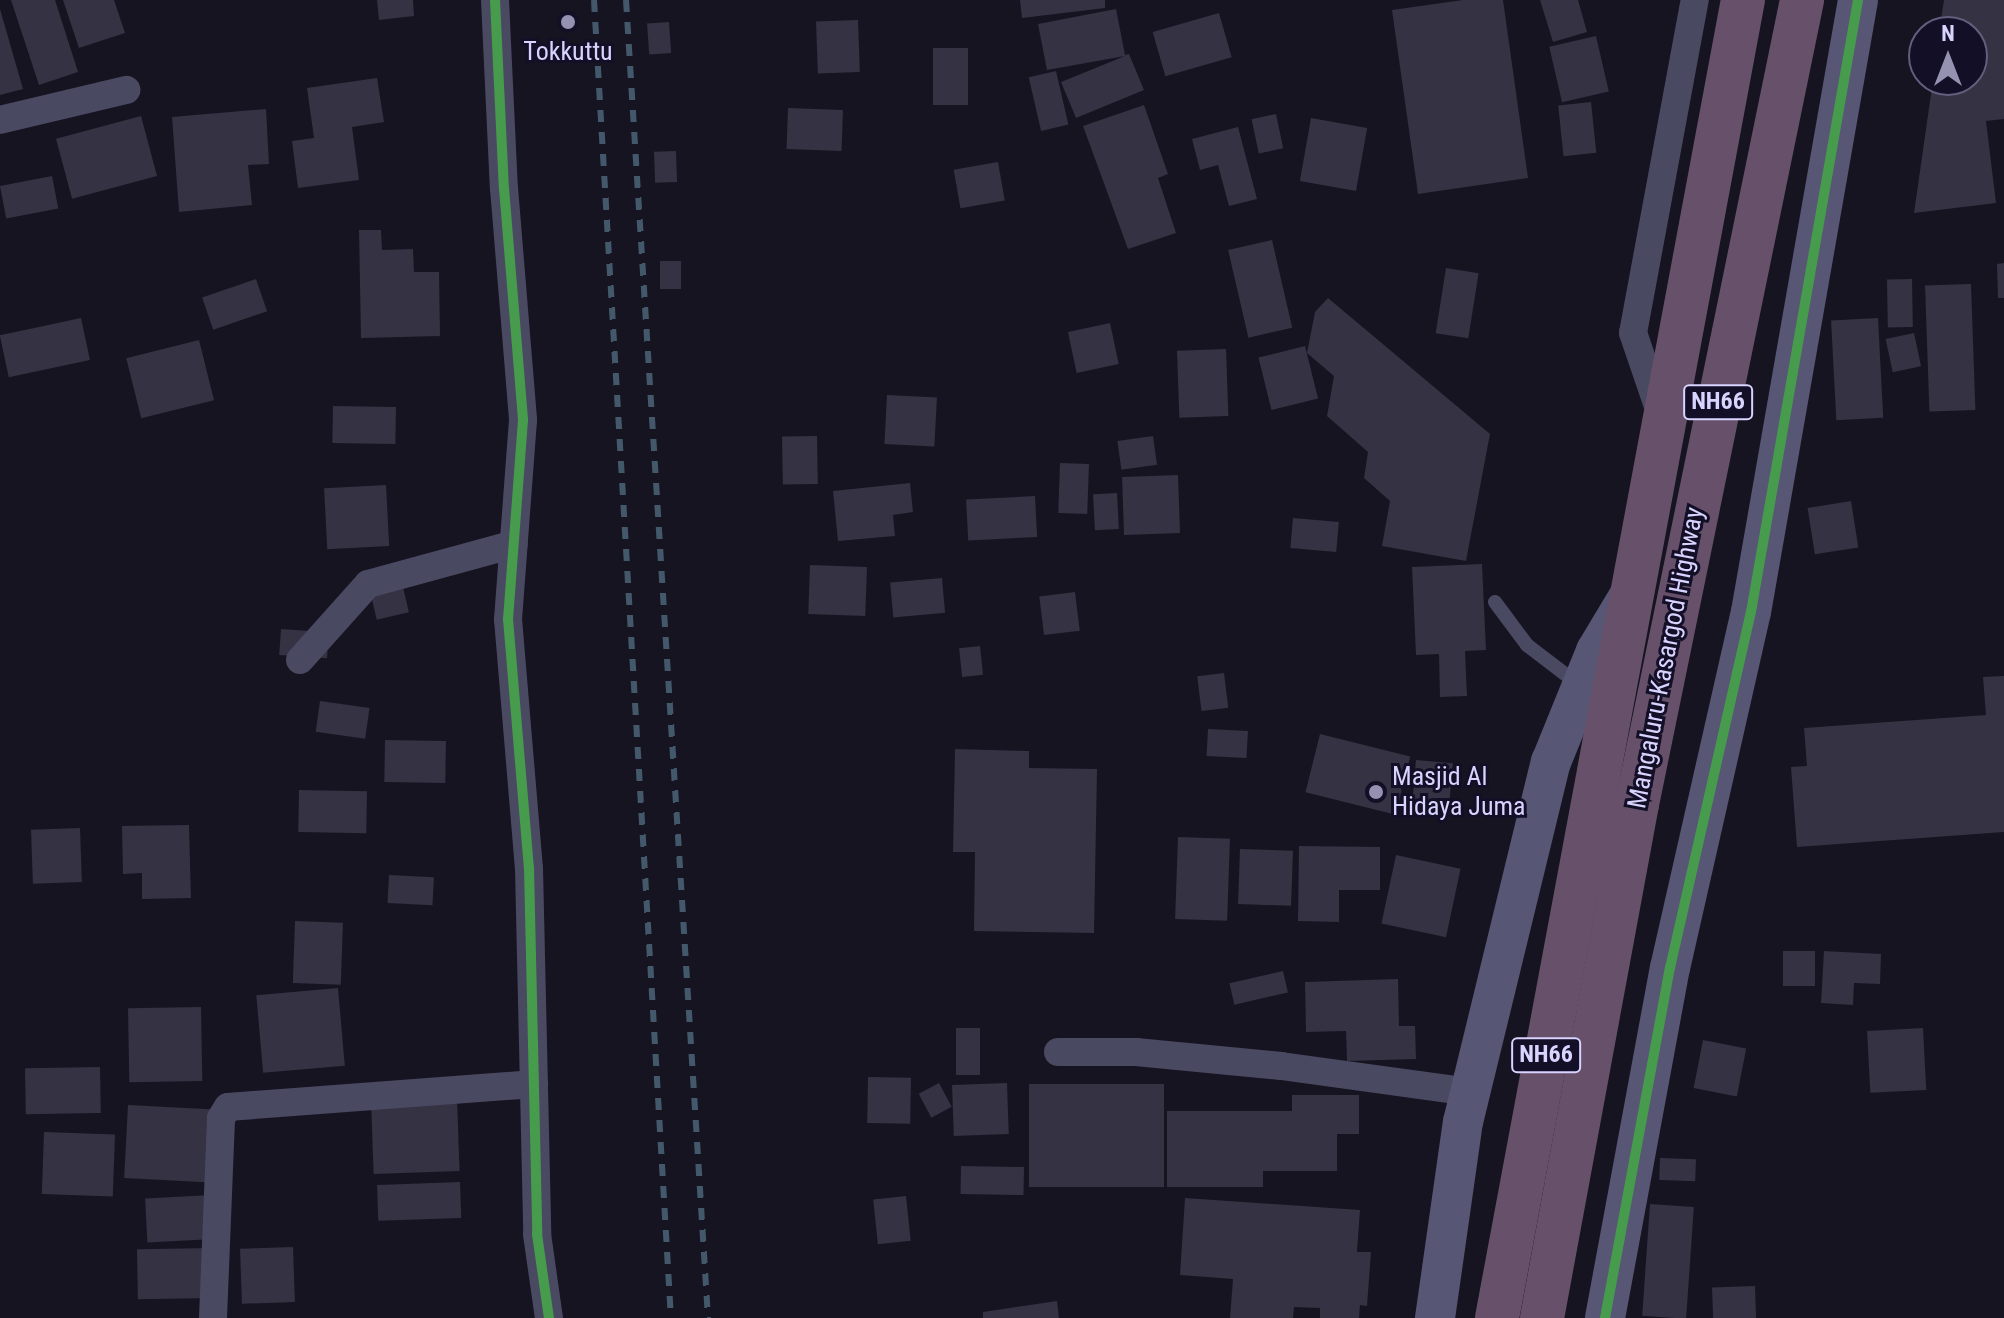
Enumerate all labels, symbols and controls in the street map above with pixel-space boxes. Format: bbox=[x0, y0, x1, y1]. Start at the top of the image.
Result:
marker: Tokkuttu bbox=[557, 11, 579, 33]
north arrow bbox=[1908, 16, 1988, 96]
text: N bbox=[1941, 21, 1955, 46]
place label: Tokkuttu bbox=[523, 36, 613, 68]
road number: NH66 bbox=[1682, 382, 1754, 422]
street label: Mangaluru-Kasargod Highway bbox=[1621, 505, 1711, 811]
place label: Masjid Al Hidaya Juma bbox=[1392, 761, 1525, 822]
marker: Masjid Al Hidaya Juma bbox=[1367, 783, 1385, 801]
road number: NH66 bbox=[1510, 1035, 1582, 1075]

